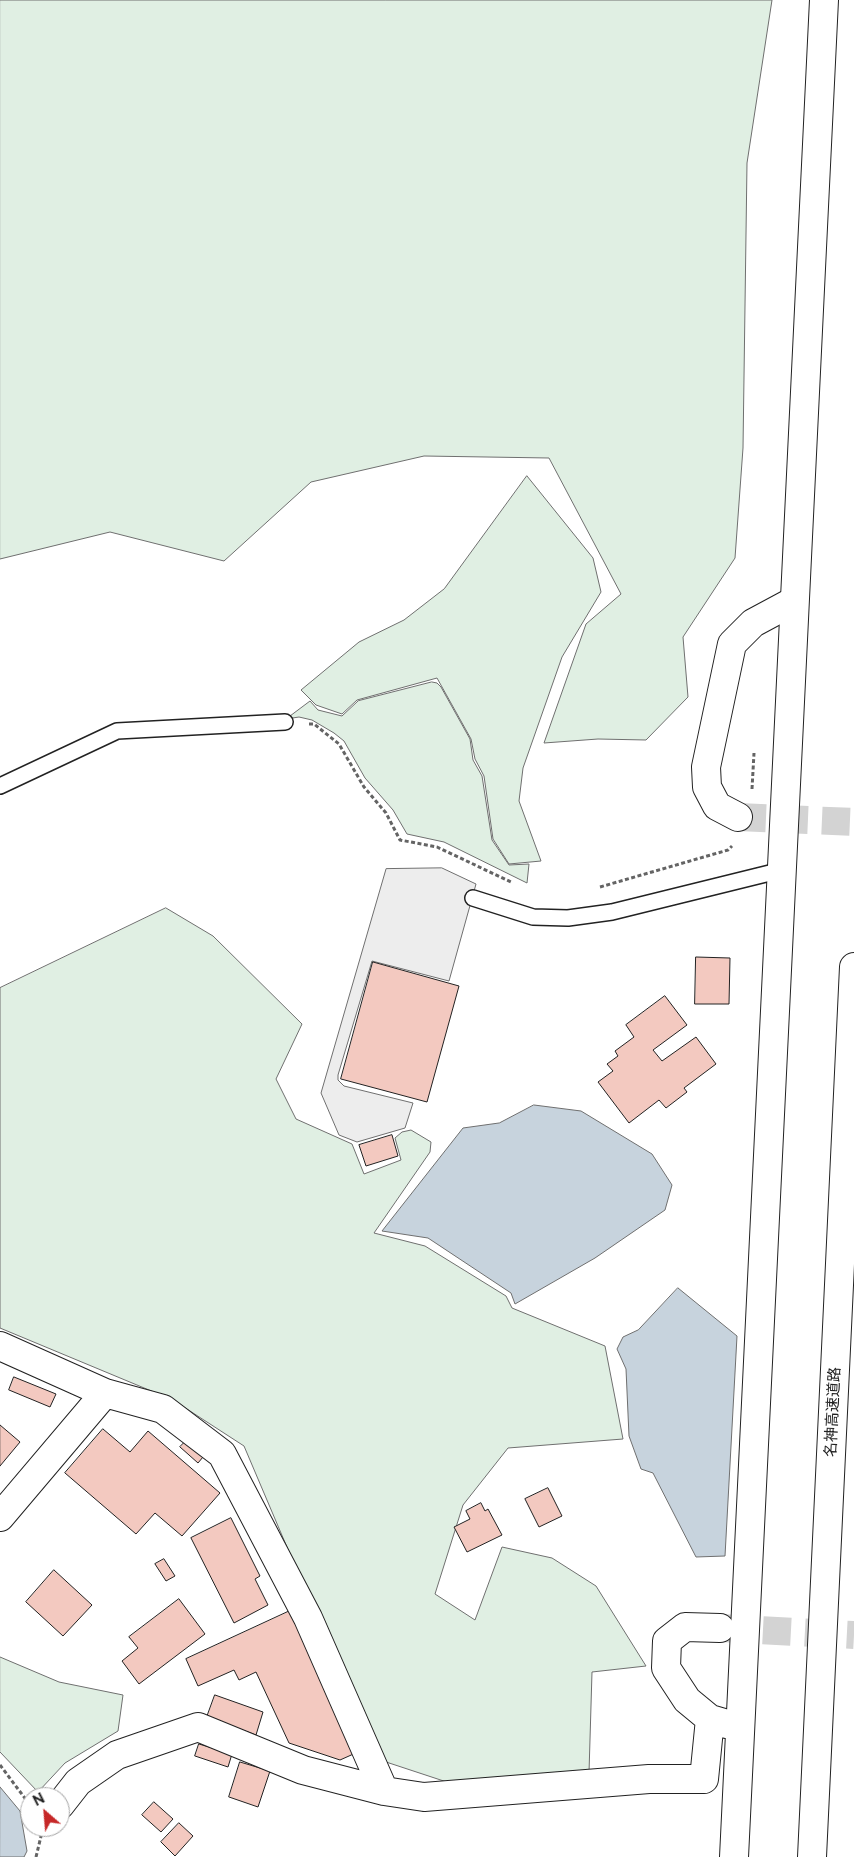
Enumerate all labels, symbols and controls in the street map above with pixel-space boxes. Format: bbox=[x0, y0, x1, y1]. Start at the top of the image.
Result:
street label: 名神高速道路 bbox=[822, 1367, 844, 1457]
north arrow bbox=[20, 1787, 70, 1837]
text: N bbox=[30, 1790, 47, 1809]

